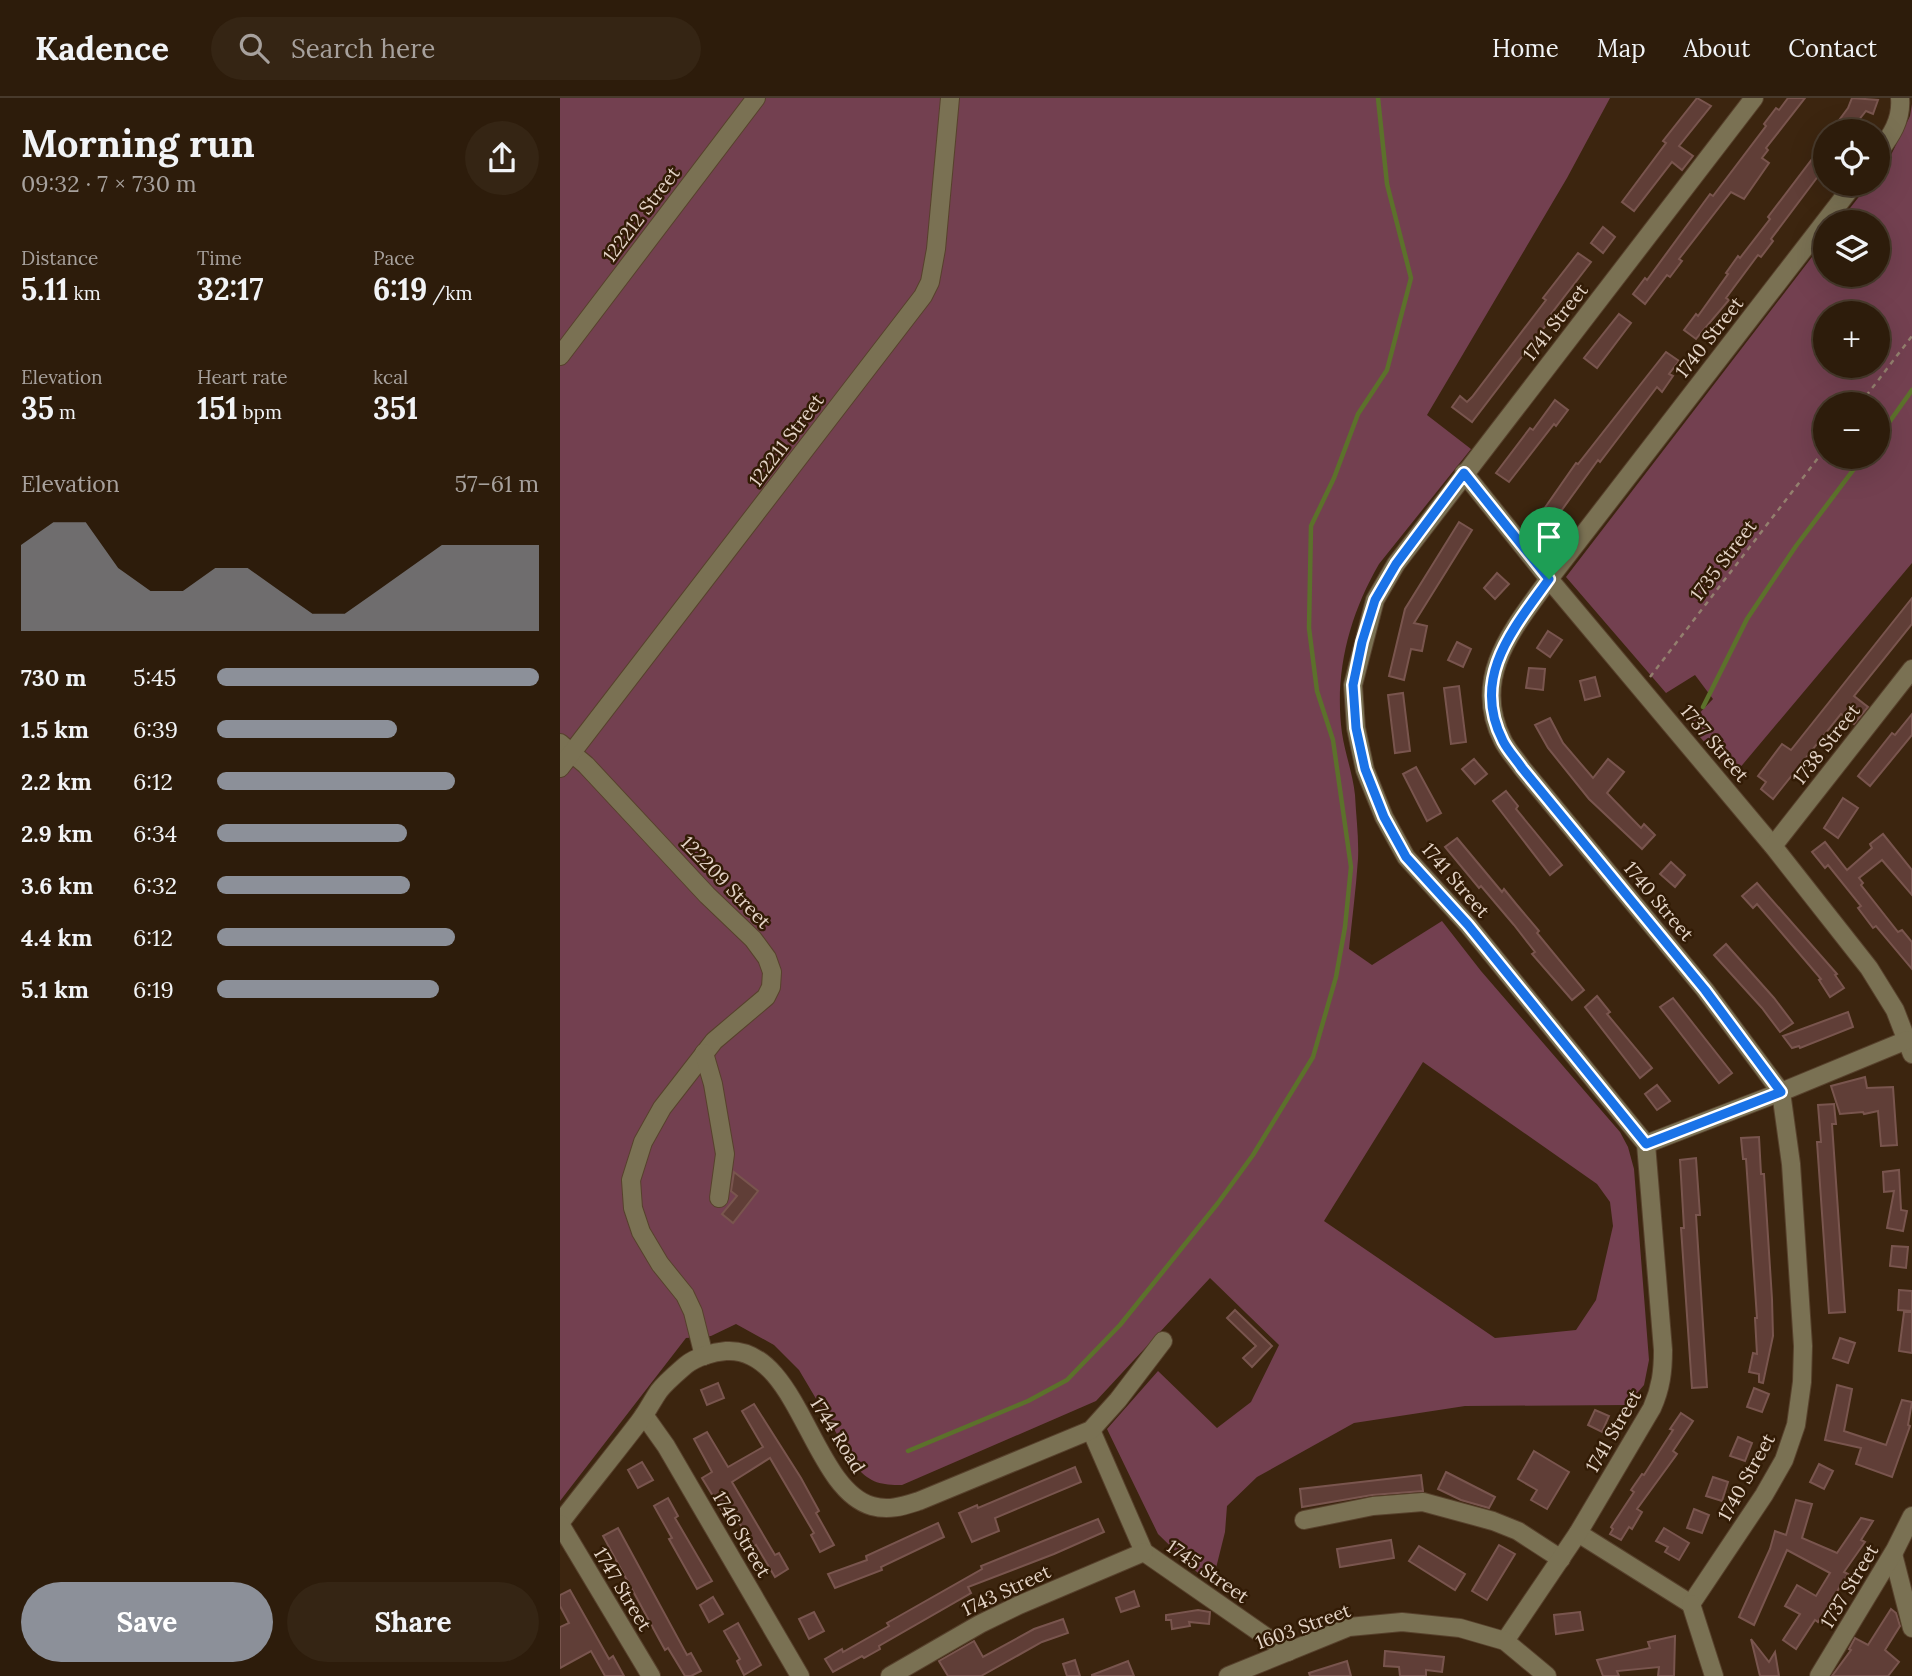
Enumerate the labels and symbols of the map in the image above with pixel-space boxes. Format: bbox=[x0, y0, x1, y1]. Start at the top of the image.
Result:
street label: 122212 Street bbox=[597, 161, 685, 267]
street label: 1741 Street bbox=[1517, 278, 1593, 365]
street label: 1740 Street bbox=[1670, 291, 1749, 382]
street label: 122211 Street bbox=[743, 388, 829, 491]
pin bbox=[1519, 507, 1579, 579]
street label: 1735 Street bbox=[1685, 514, 1762, 605]
street label: 1738 Street bbox=[1787, 698, 1865, 789]
street label: 1737 Street bbox=[1676, 699, 1755, 787]
street label: 122209 Street bbox=[676, 831, 776, 934]
street label: 1741 Street bbox=[1417, 838, 1495, 923]
street label: 1740 Street bbox=[1619, 856, 1700, 946]
street label: 1741 Street bbox=[1580, 1385, 1647, 1477]
street label: 1744 Road bbox=[805, 1393, 871, 1477]
street label: 1740 Street bbox=[1712, 1428, 1780, 1525]
street label: 1746 Street bbox=[708, 1487, 777, 1582]
street label: 1745 Street bbox=[1162, 1534, 1254, 1608]
street label: 1737 Street bbox=[1815, 1539, 1884, 1632]
street label: 1747 Street bbox=[589, 1543, 658, 1636]
street label: 1743 Street bbox=[958, 1559, 1055, 1621]
street label: 1603 Street bbox=[1252, 1598, 1354, 1654]

